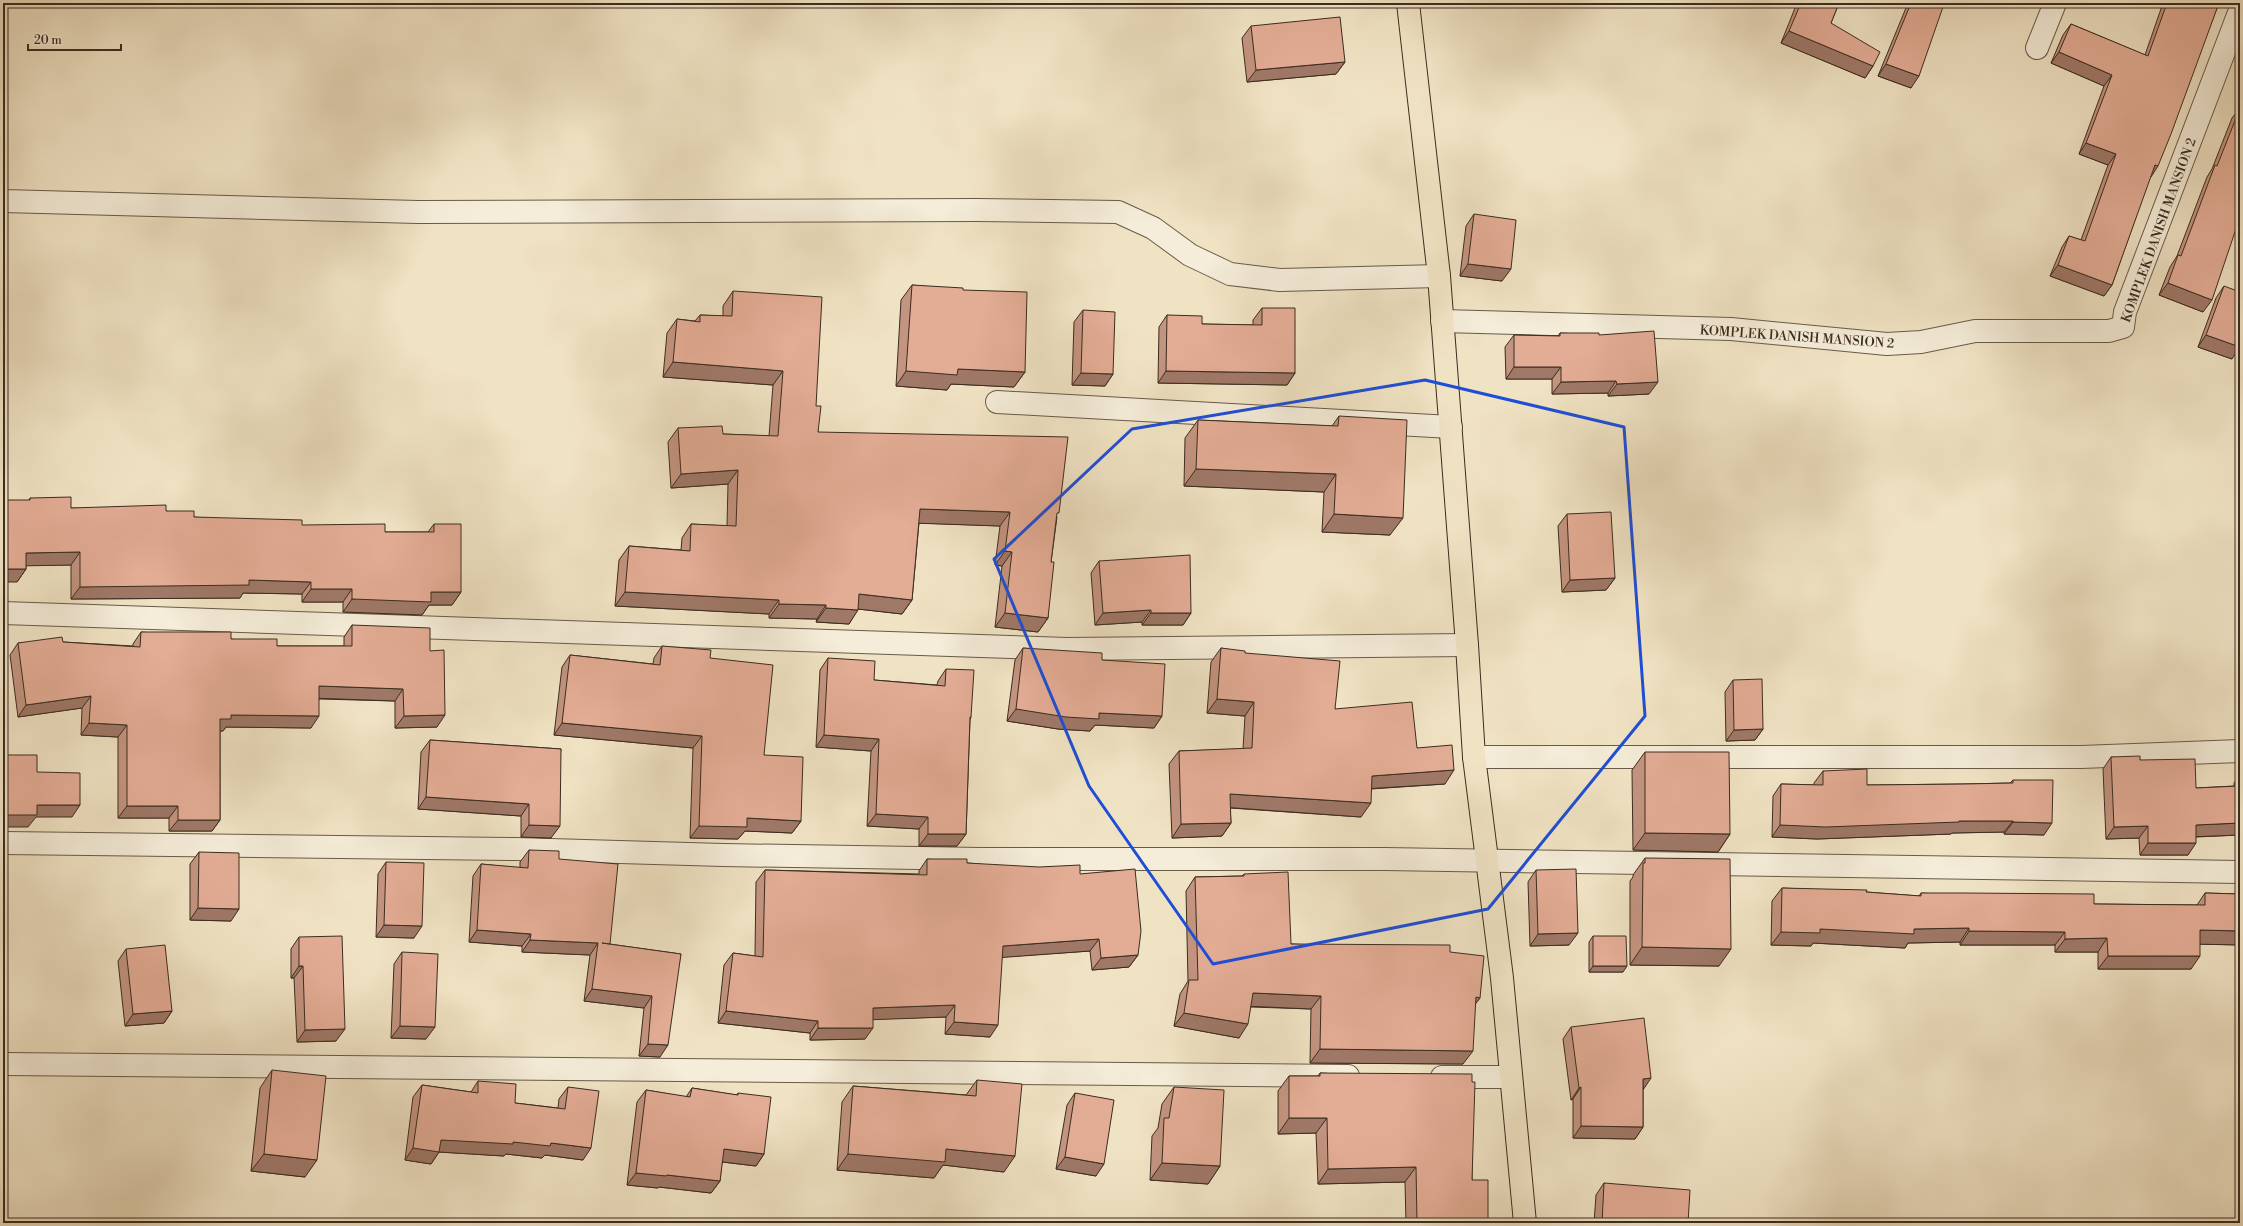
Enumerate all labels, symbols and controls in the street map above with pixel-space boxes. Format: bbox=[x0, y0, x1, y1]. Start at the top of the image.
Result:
scale bar bbox=[28, 26, 121, 52]
text: 20 m bbox=[34, 33, 62, 48]
street label: KOMPLEK DANISH MANSION 2 bbox=[2118, 136, 2200, 325]
street label: KOMPLEK DANISH MANSION 2 bbox=[1699, 322, 1895, 352]

